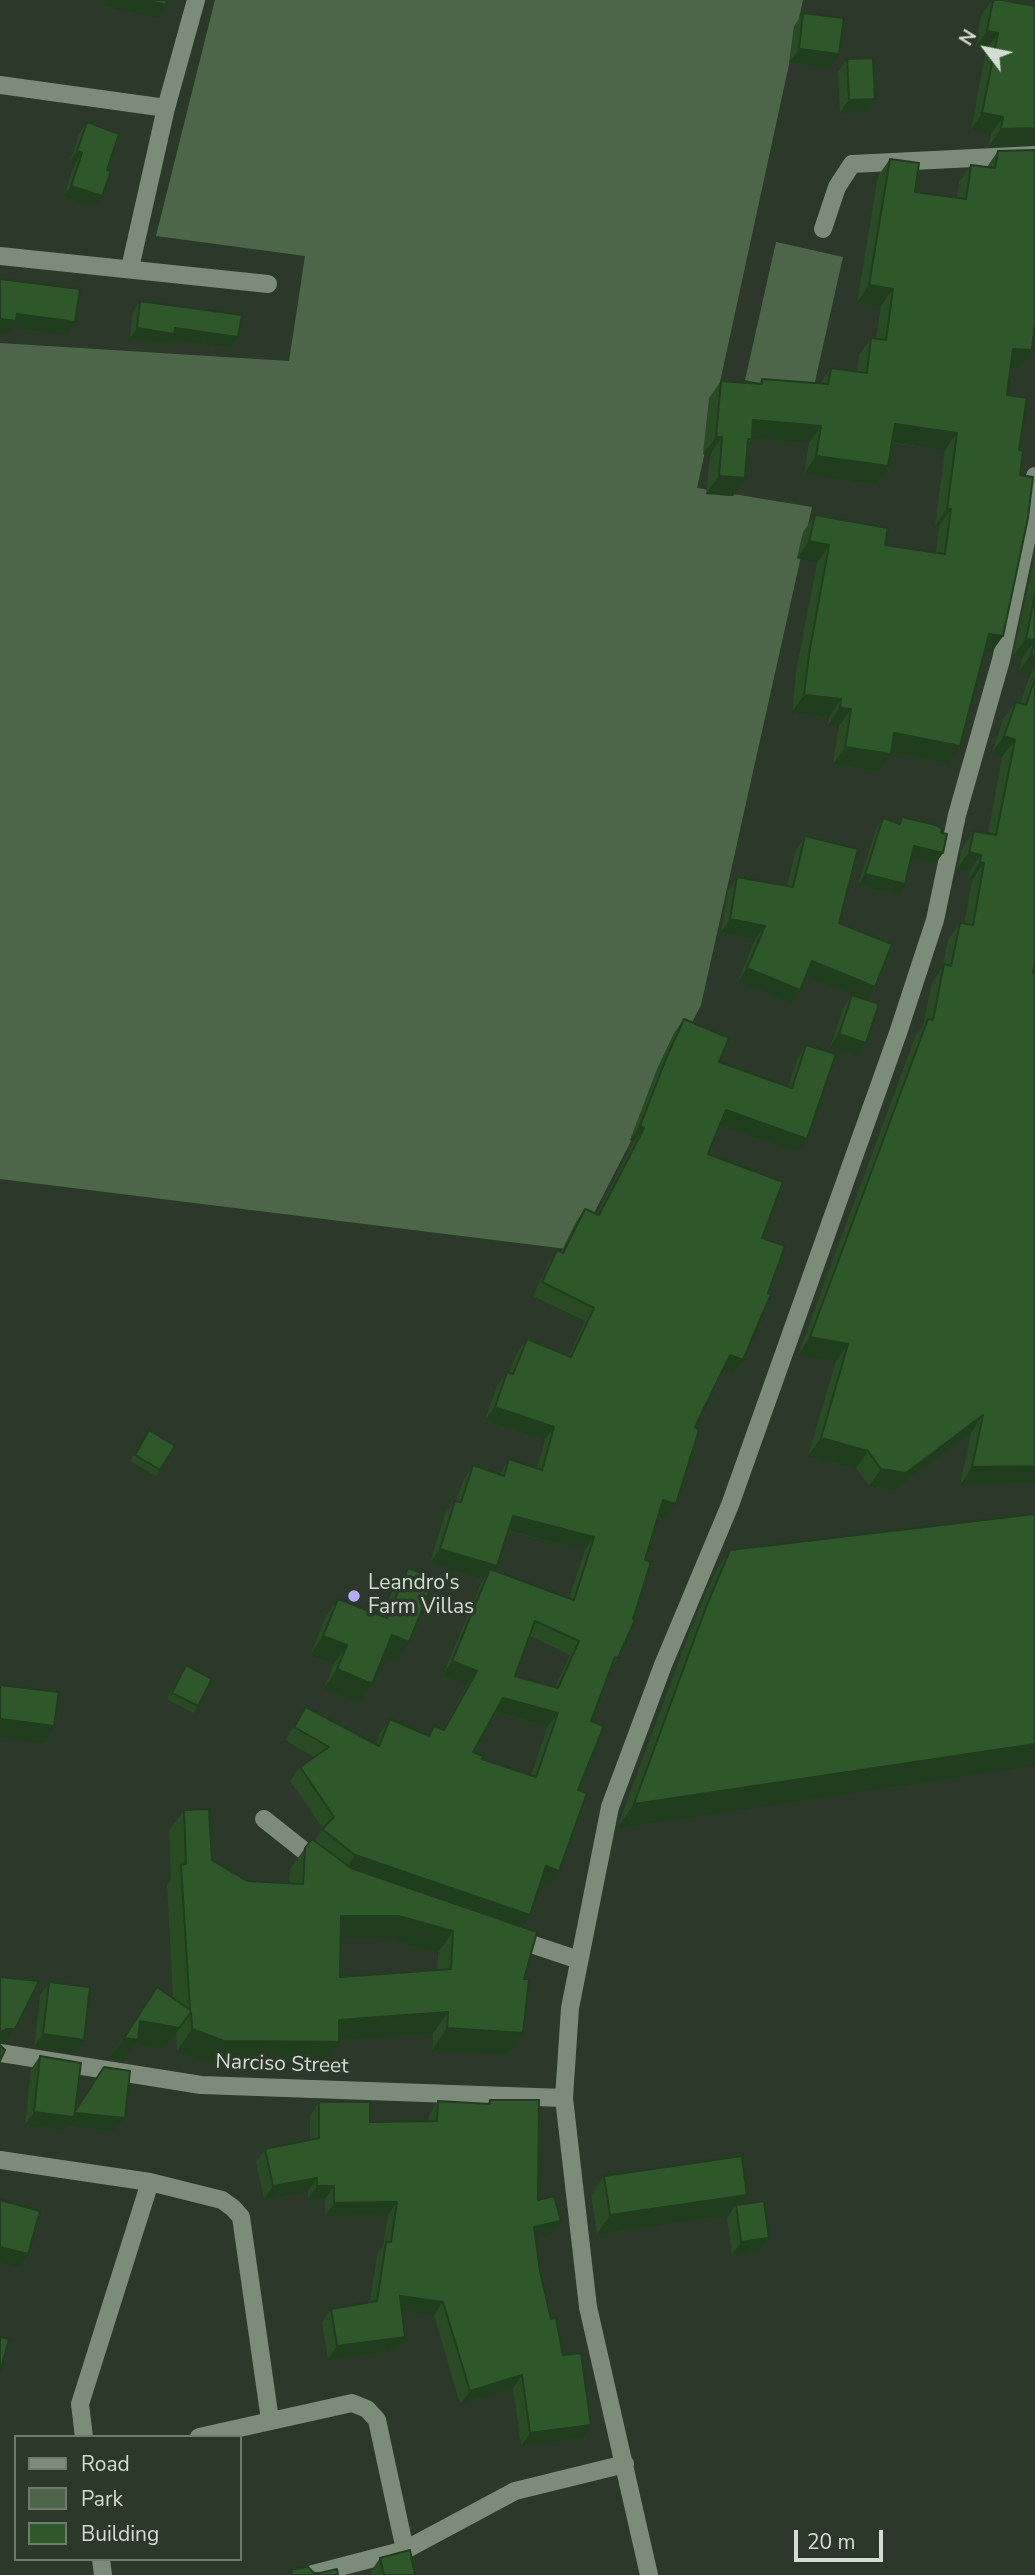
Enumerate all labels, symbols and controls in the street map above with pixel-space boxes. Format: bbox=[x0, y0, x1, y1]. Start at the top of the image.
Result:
north arrow bbox=[951, 14, 1021, 84]
text: N bbox=[953, 25, 983, 51]
place label: Leandro's Farm Villas bbox=[368, 1571, 474, 1621]
marker: Leandro's Farm Villas bbox=[346, 1588, 362, 1604]
street label: Narciso Street bbox=[215, 2050, 349, 2080]
legend bbox=[14, 2435, 242, 2561]
text: Road bbox=[81, 2450, 130, 2478]
text: Park bbox=[81, 2485, 123, 2513]
scale bar bbox=[797, 2516, 886, 2560]
text: Building bbox=[81, 2520, 159, 2548]
text: 20 m bbox=[807, 2528, 856, 2556]

